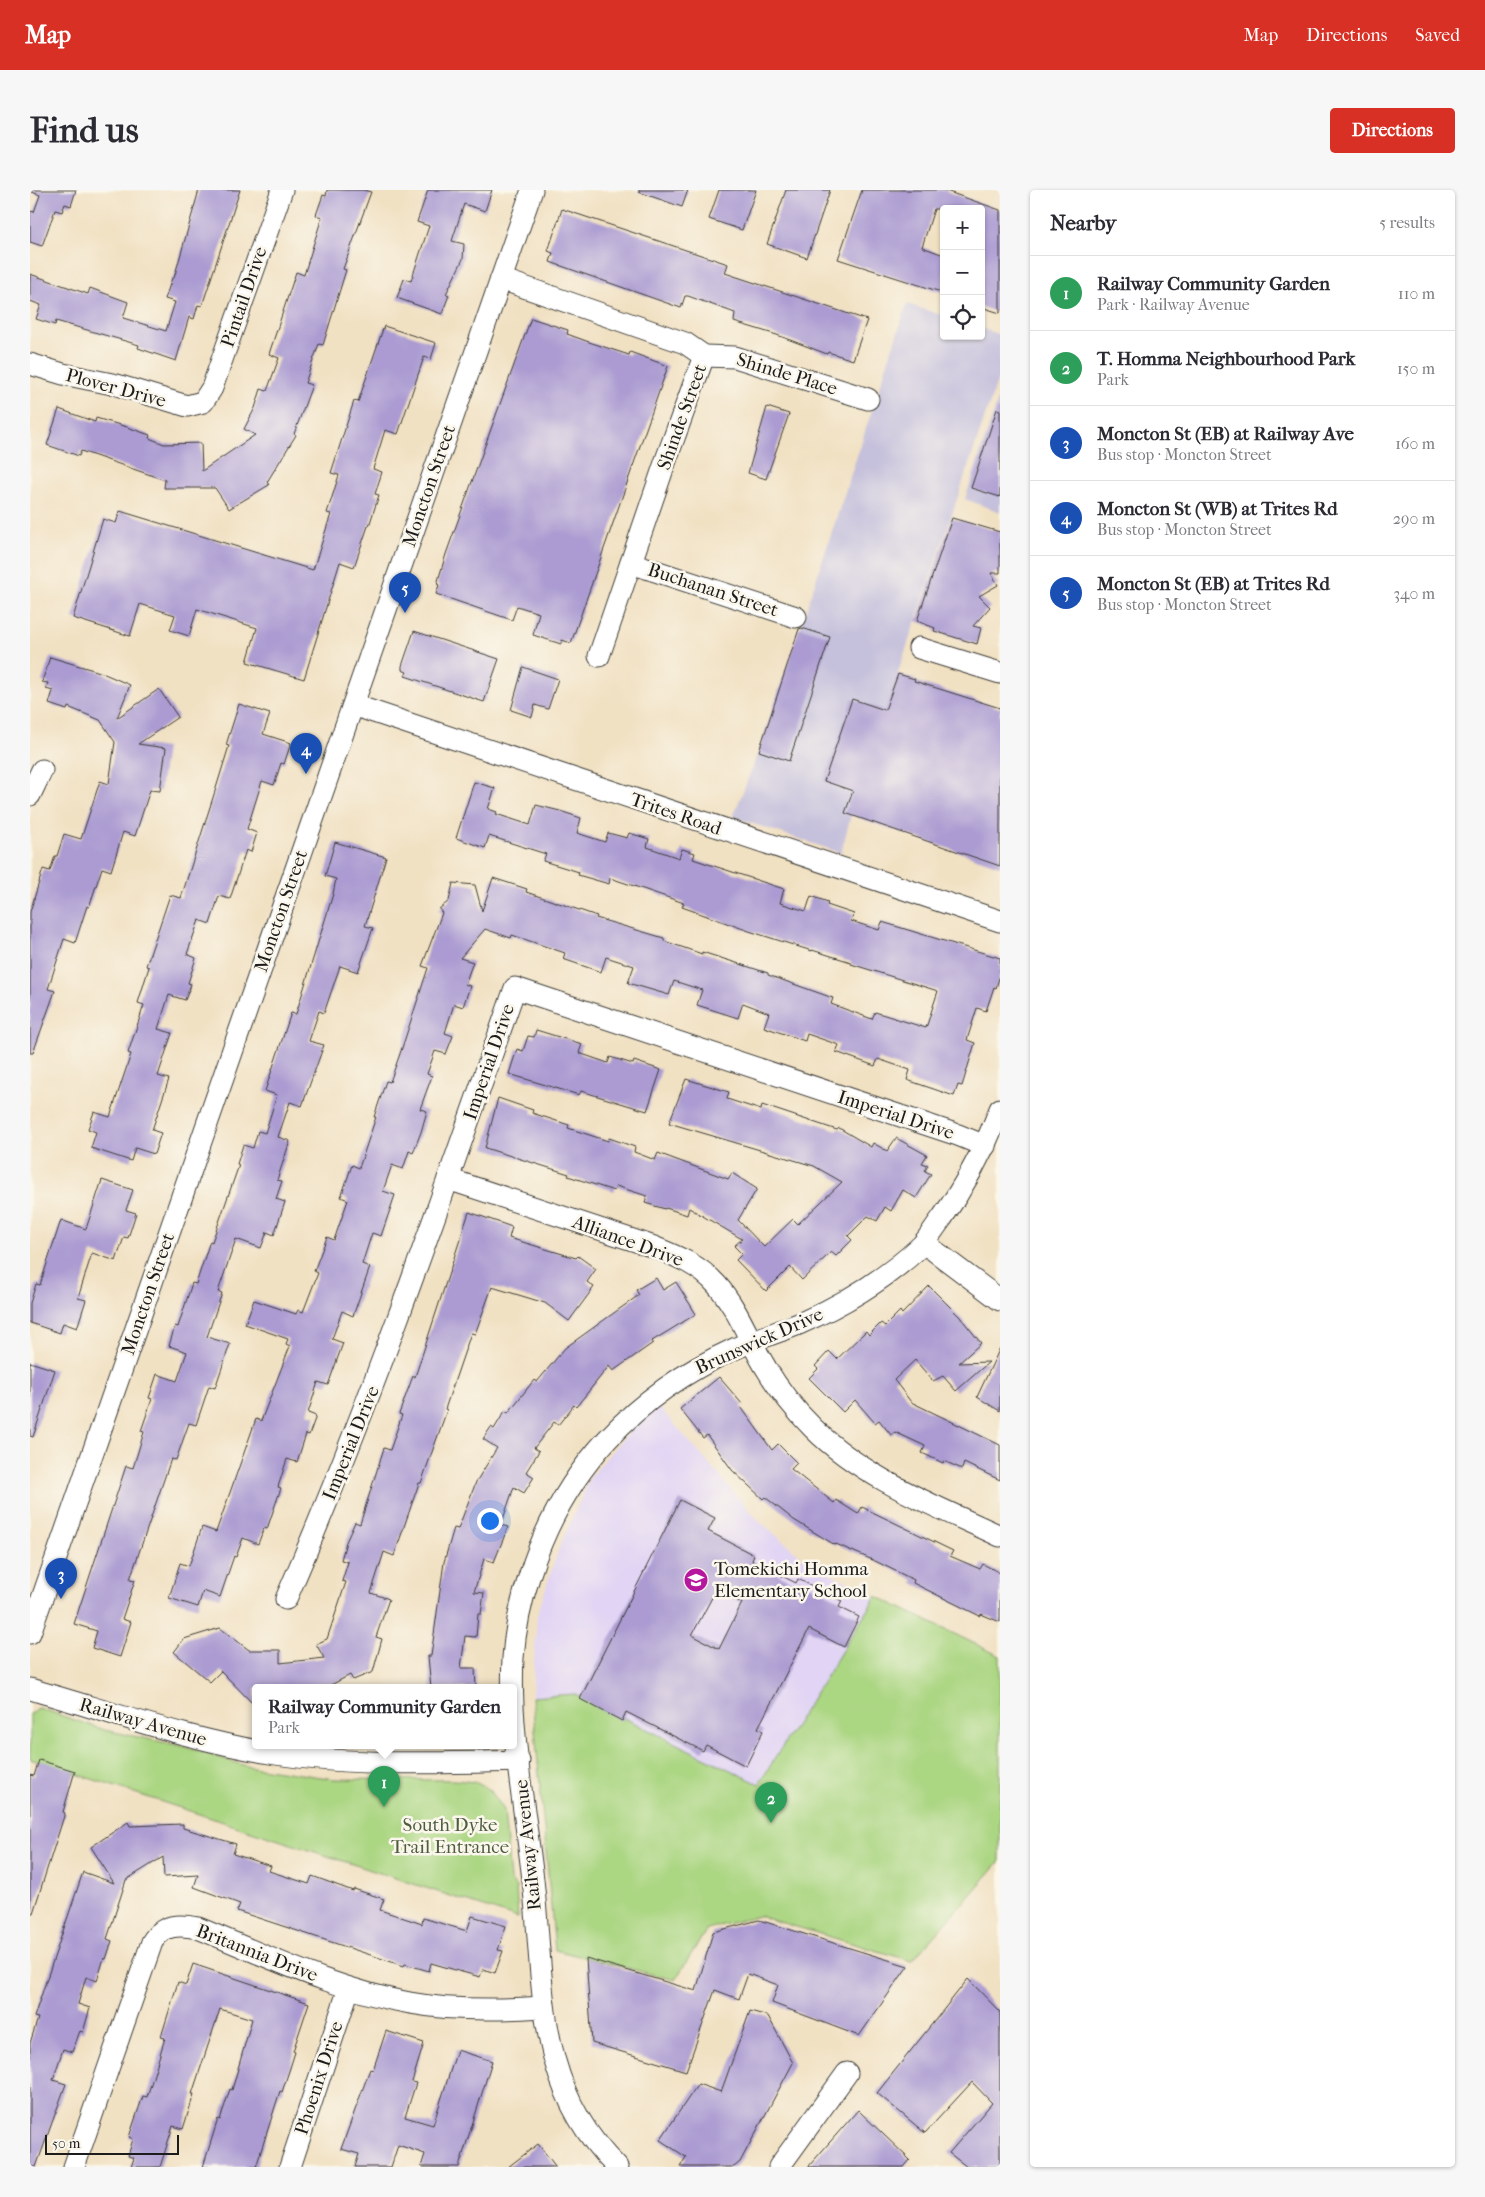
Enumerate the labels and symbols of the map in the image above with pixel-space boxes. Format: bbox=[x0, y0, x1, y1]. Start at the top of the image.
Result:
street label: Pintail Drive bbox=[217, 244, 271, 350]
street label: Shinde Place bbox=[734, 348, 840, 400]
street label: Shinde Street bbox=[653, 361, 711, 473]
street label: Plover Drive bbox=[63, 364, 169, 412]
street label: Moncton Street bbox=[398, 422, 460, 550]
street label: Buchanan Street bbox=[645, 559, 781, 622]
pin: 5 bbox=[389, 572, 421, 613]
pin: 4 bbox=[290, 733, 322, 774]
street label: Trites Road bbox=[628, 788, 725, 840]
street label: Moncton Street bbox=[250, 847, 312, 975]
street label: Imperial Drive bbox=[459, 1001, 519, 1123]
street label: Imperial Drive bbox=[835, 1086, 957, 1144]
street label: Alliance Drive bbox=[569, 1210, 686, 1271]
street label: Moncton Street bbox=[117, 1230, 179, 1358]
street label: Brunswick Drive bbox=[692, 1303, 826, 1379]
street label: Imperial Drive bbox=[318, 1383, 384, 1503]
your location bbox=[477, 1508, 503, 1534]
pin: 3 bbox=[45, 1558, 77, 1599]
place label: Tomekichi Homma Elementary School bbox=[714, 1558, 868, 1602]
school or university icon: Tomekichi Homma Elementary School bbox=[683, 1567, 709, 1593]
street label: Railway Avenue bbox=[77, 1693, 209, 1751]
pin: 1 bbox=[368, 1766, 400, 1807]
street label: Railway Avenue bbox=[510, 1778, 546, 1912]
pin: 2 bbox=[755, 1782, 787, 1823]
park label: South Dyke Trail Entrance bbox=[391, 1814, 509, 1858]
street label: Britannia Drive bbox=[193, 1920, 321, 1986]
street label: Phoenix Drive bbox=[290, 2018, 348, 2138]
scale bar bbox=[45, 2132, 179, 2155]

